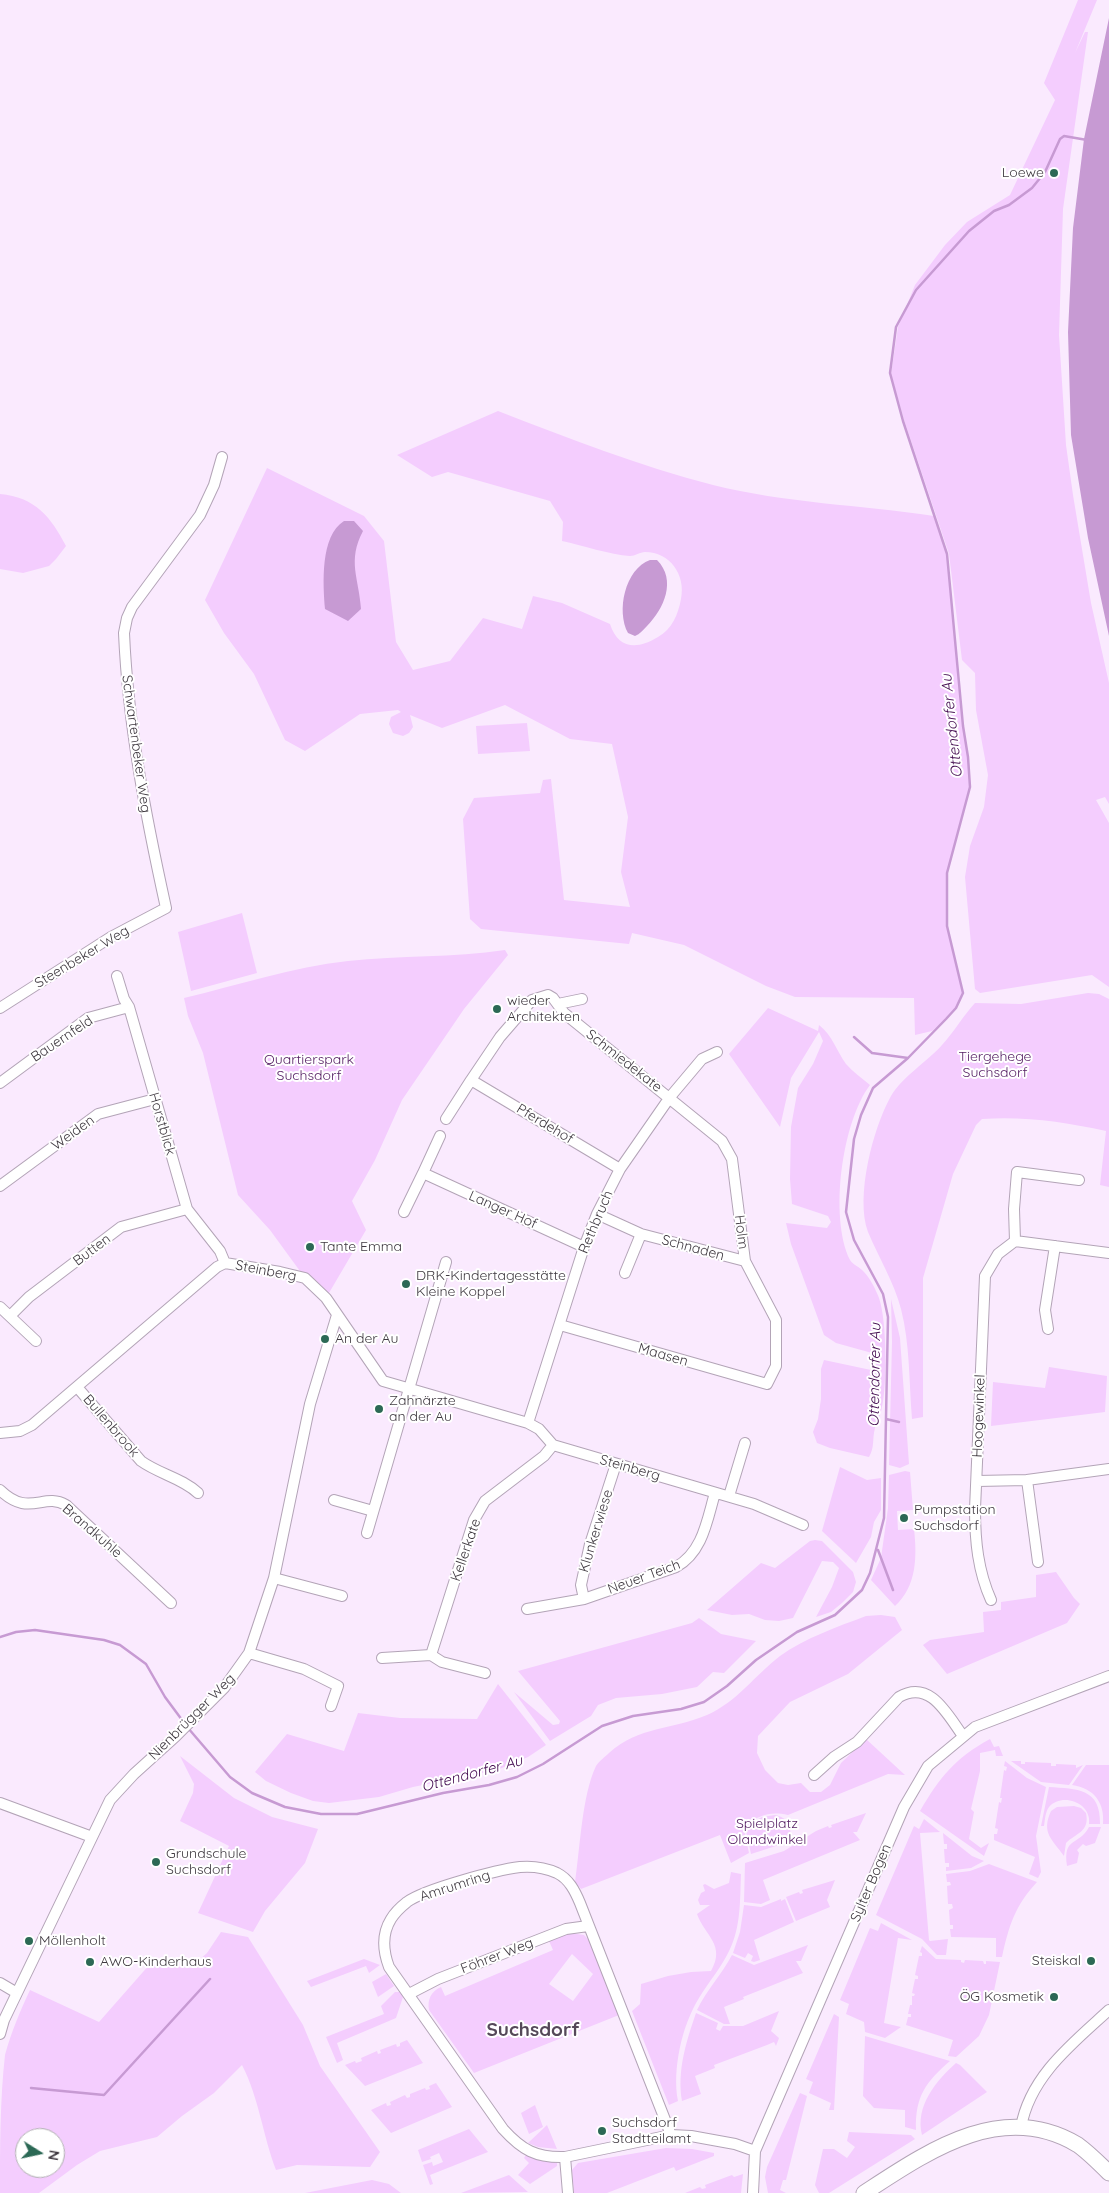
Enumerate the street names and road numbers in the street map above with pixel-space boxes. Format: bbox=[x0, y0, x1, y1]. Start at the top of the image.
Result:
street label: Schwartenbeker Weg bbox=[118, 674, 154, 814]
street label: Steenbeker Weg bbox=[32, 922, 132, 992]
street label: Bauernfeld bbox=[28, 1012, 96, 1066]
street label: Schmiedekate bbox=[583, 1026, 665, 1096]
street label: Horstblick bbox=[145, 1091, 179, 1157]
street label: Pferdehof bbox=[513, 1100, 577, 1148]
street label: Weiden bbox=[48, 1112, 98, 1154]
street label: Langer Hof bbox=[466, 1187, 540, 1233]
street label: Rethbruch bbox=[575, 1188, 617, 1256]
street label: Holm bbox=[731, 1214, 751, 1250]
street label: Butten bbox=[70, 1231, 114, 1269]
street label: Schnaden bbox=[660, 1232, 726, 1264]
street label: Steinberg bbox=[234, 1257, 298, 1285]
street label: Maasen bbox=[636, 1340, 690, 1370]
street label: Hoogewinkel bbox=[969, 1374, 989, 1458]
street label: Bullenbrook bbox=[79, 1391, 143, 1461]
street label: Steinberg bbox=[598, 1451, 662, 1485]
street label: Klunkerwiese bbox=[575, 1488, 617, 1574]
street label: Brandkuhle bbox=[59, 1500, 125, 1562]
street label: Kellerkate bbox=[447, 1516, 485, 1584]
street label: Neuer Teich bbox=[605, 1556, 683, 1598]
street label: Nienbrügger Weg bbox=[145, 1670, 239, 1764]
street label: Sylter Bogen bbox=[847, 1842, 895, 1924]
street label: Amrumring bbox=[418, 1867, 492, 1905]
street label: Föhrer Weg bbox=[458, 1934, 536, 1978]

